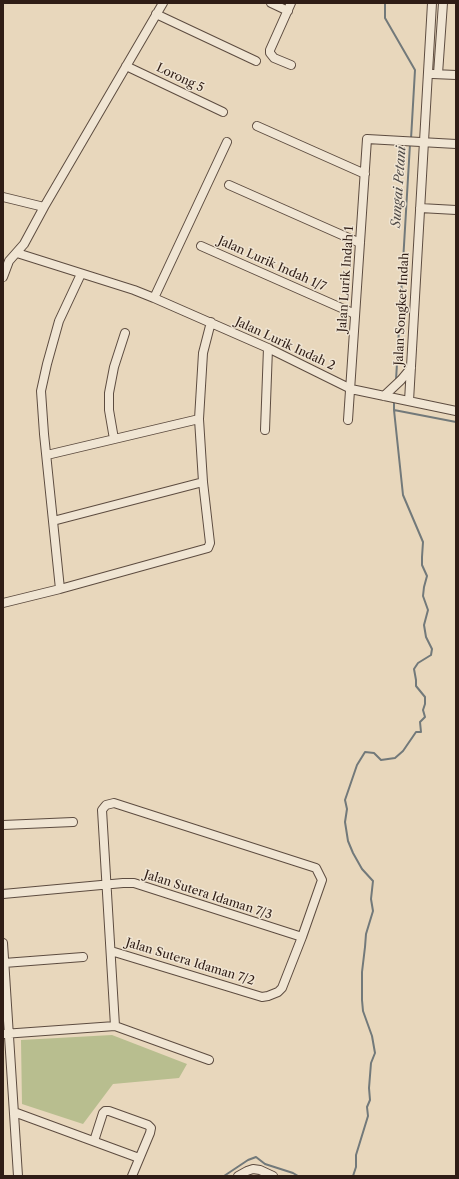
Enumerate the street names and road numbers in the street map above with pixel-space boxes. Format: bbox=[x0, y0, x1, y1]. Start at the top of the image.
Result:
street label: Lorong 5 bbox=[154, 61, 206, 95]
street label: Jalan Lurik Indah 1 bbox=[335, 225, 357, 333]
street label: Jalan Lurik Indah 1/7 bbox=[216, 234, 328, 294]
street label: Jalan Songket Indah bbox=[392, 252, 412, 366]
street label: Jalan Lurik Indah 2 bbox=[233, 315, 337, 373]
street label: Jalan Sutera Idaman 7/3 bbox=[142, 867, 274, 923]
street label: Jalan Sutera Idaman 7/2 bbox=[124, 936, 256, 988]

